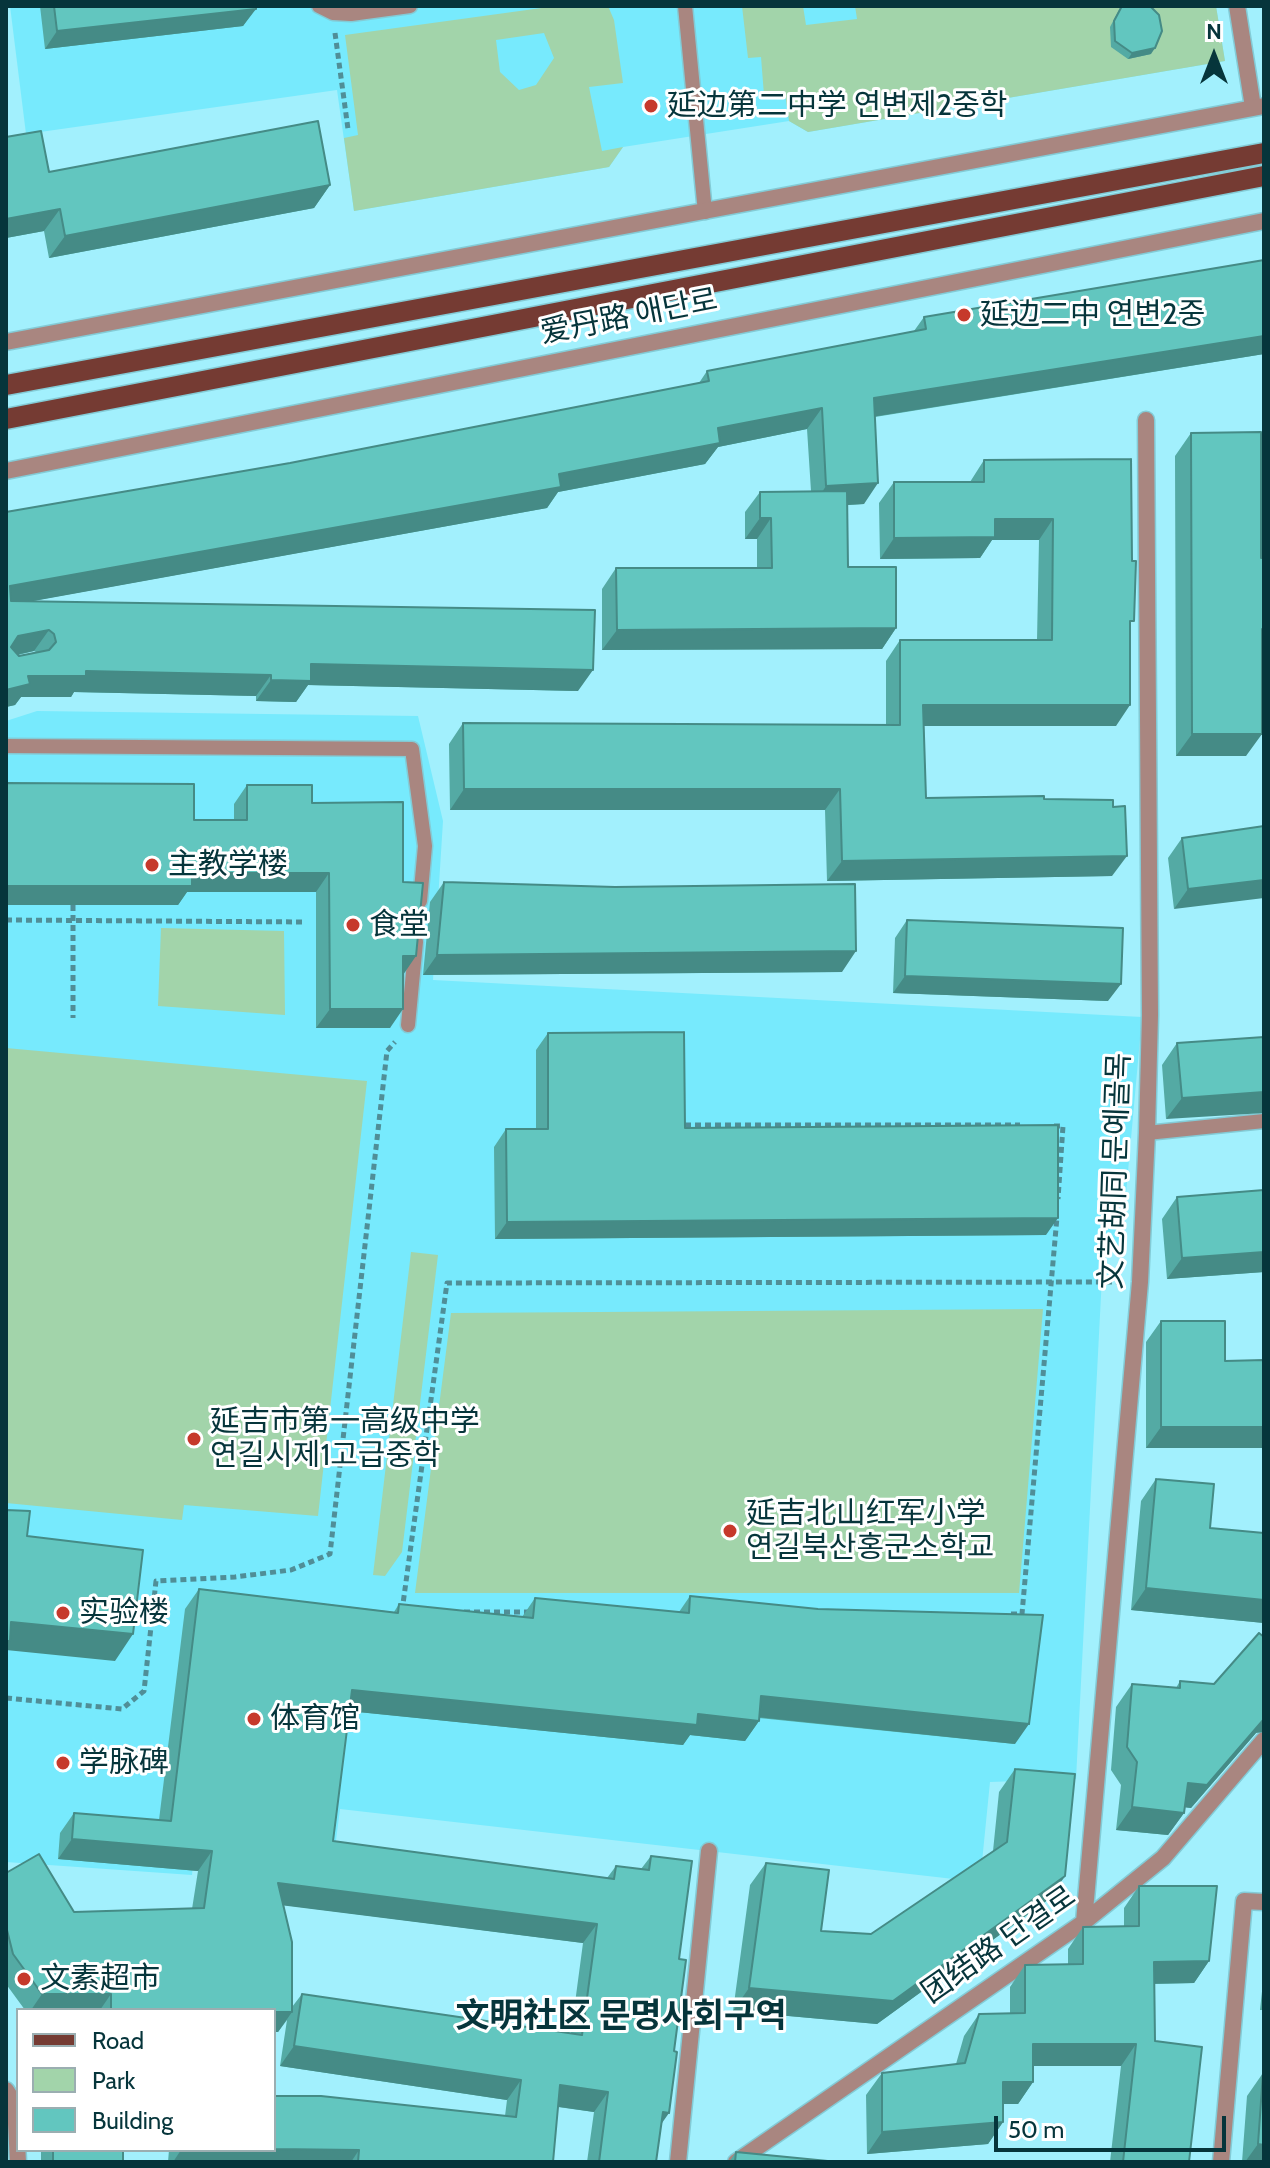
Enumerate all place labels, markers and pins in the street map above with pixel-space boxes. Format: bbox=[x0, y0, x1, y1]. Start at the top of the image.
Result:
place label: 延边第二中学 연변제2중학 bbox=[667, 88, 1007, 124]
marker: 延边第二中学 연변제2중학 bbox=[642, 97, 660, 115]
place label: 延边二中 연변2중 bbox=[980, 297, 1205, 333]
marker: 延边二中 연변2중 bbox=[955, 306, 973, 324]
place label: 主教学楼 bbox=[168, 847, 288, 883]
marker: 主教学楼 bbox=[143, 856, 161, 874]
place label: 食堂 bbox=[369, 907, 429, 943]
marker: 食堂 bbox=[344, 916, 362, 934]
place label: 延吉市第一高级中学 연길시제1고급중학 bbox=[210, 1404, 480, 1474]
marker: 延吉市第一高级中学 연길시제1고급중학 bbox=[185, 1430, 203, 1448]
place label: 延吉北山红军小学 연길북산홍군소학교 bbox=[746, 1496, 994, 1566]
marker: 延吉北山红军小学 연길북산홍군소학교 bbox=[721, 1522, 739, 1540]
place label: 实验楼 bbox=[79, 1595, 169, 1631]
marker: 实验楼 bbox=[54, 1604, 72, 1622]
place label: 体育馆 bbox=[270, 1701, 360, 1737]
marker: 体育馆 bbox=[245, 1710, 263, 1728]
place label: 学脉碑 bbox=[79, 1745, 169, 1781]
marker: 学脉碑 bbox=[54, 1754, 72, 1772]
place label: 文素超市 bbox=[40, 1961, 160, 1997]
marker: 文素超市 bbox=[15, 1970, 33, 1988]

